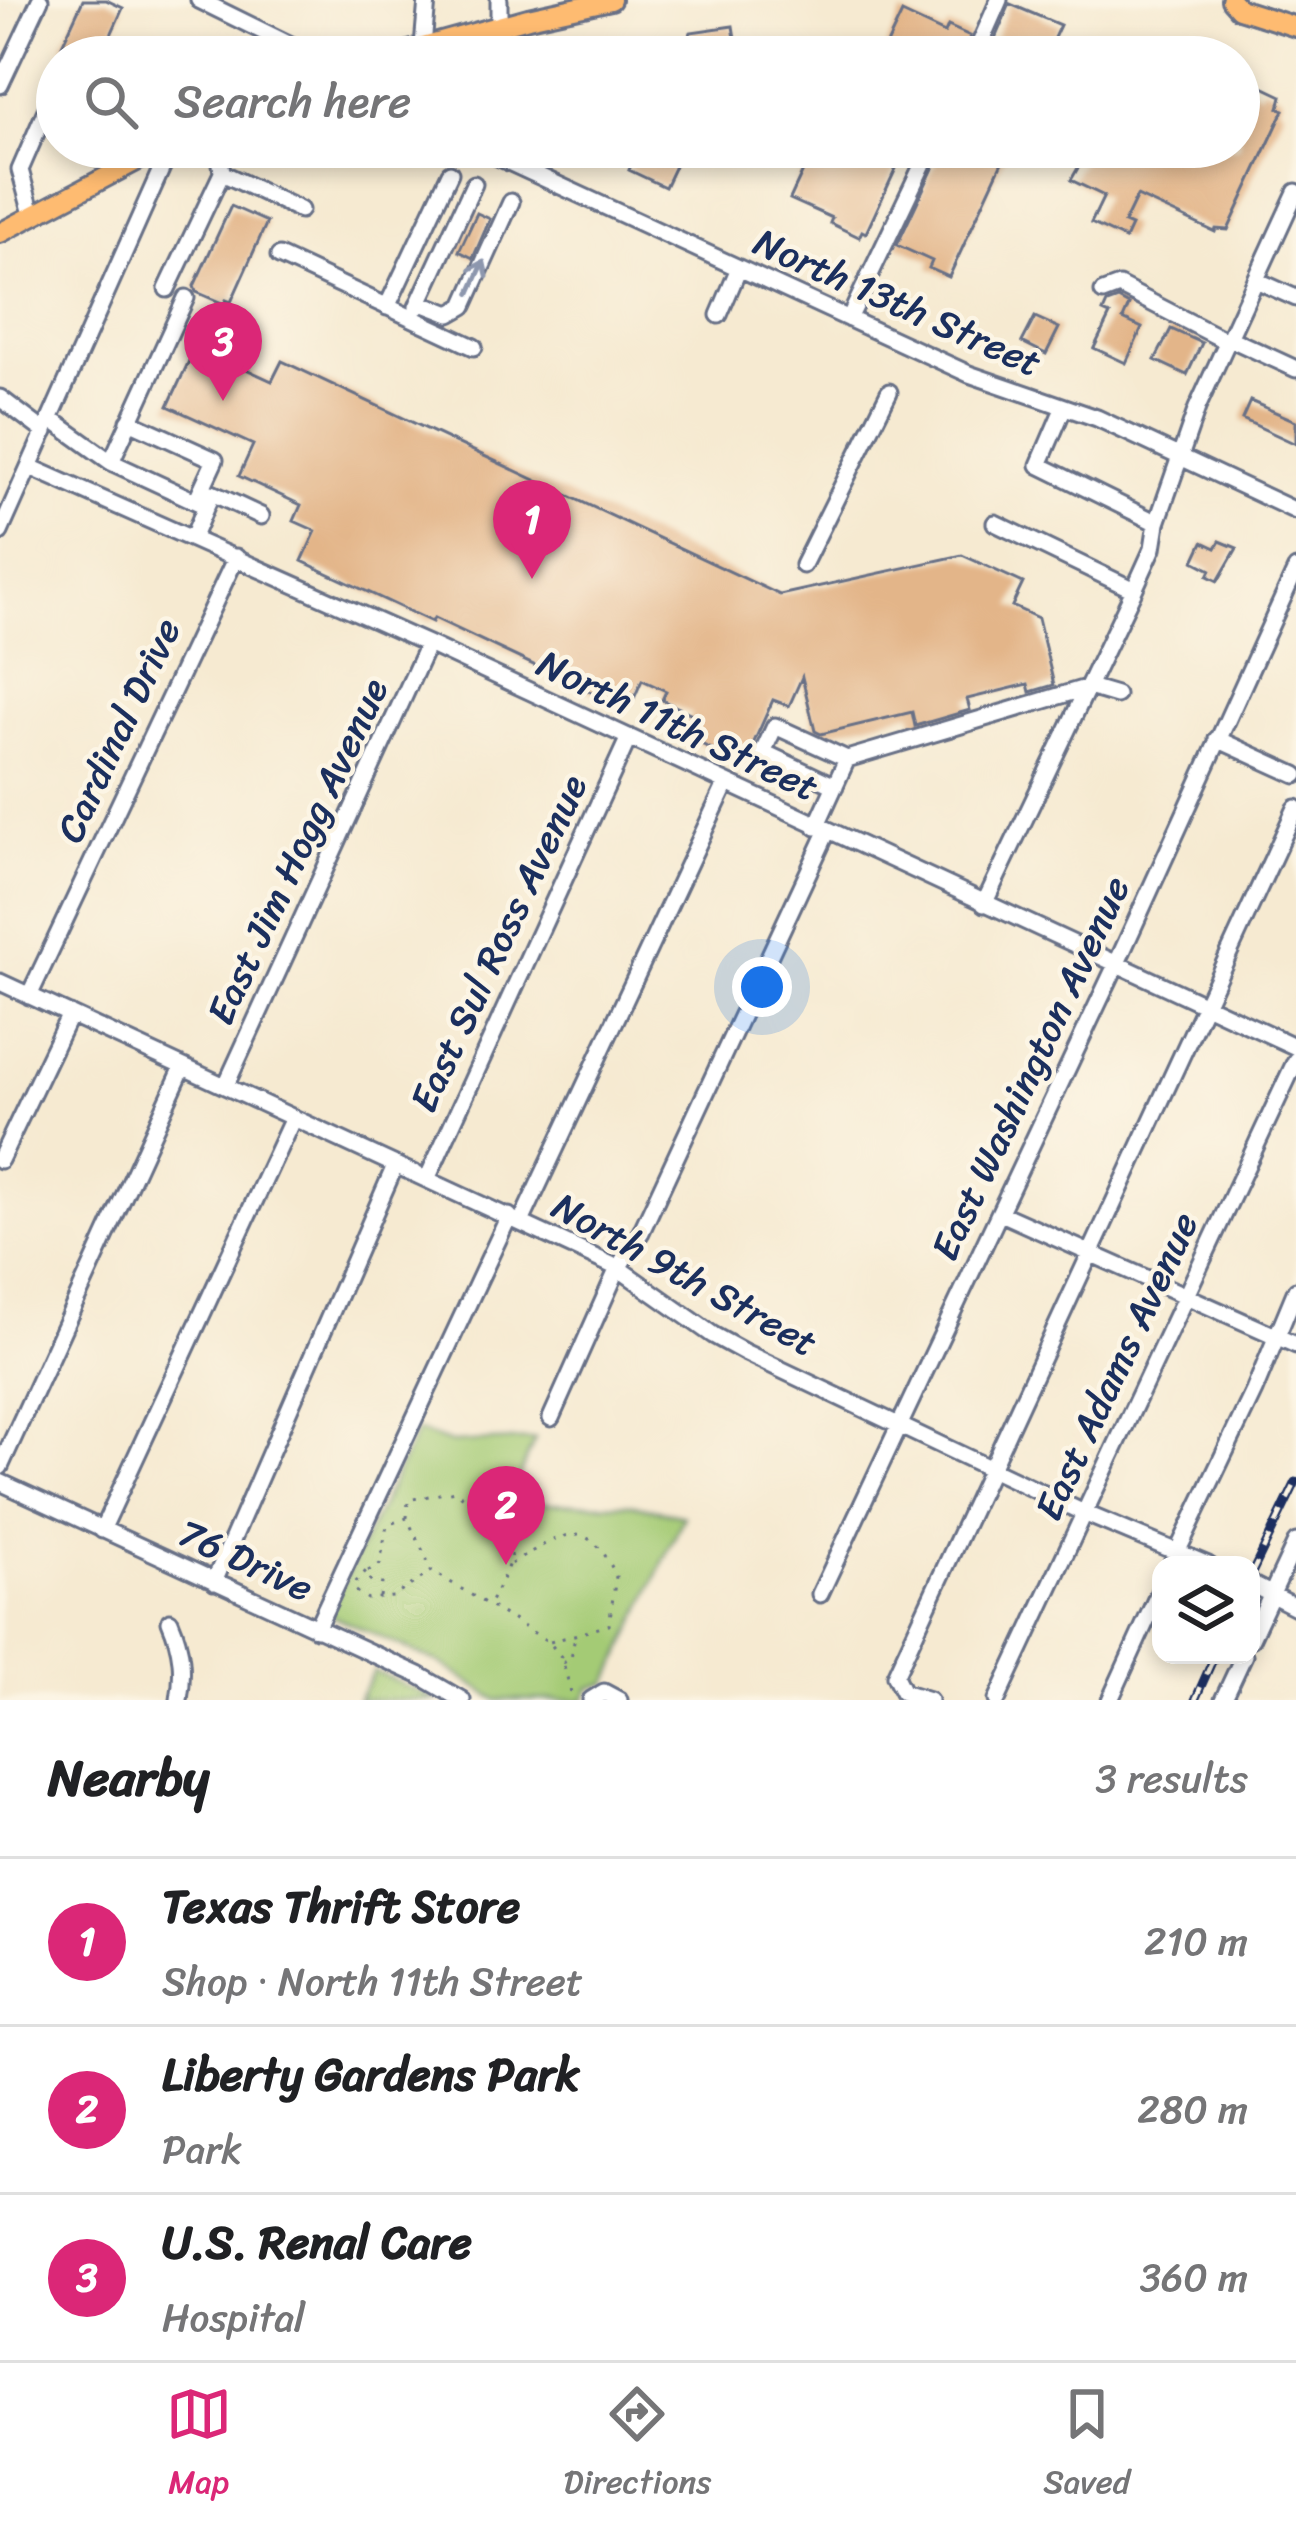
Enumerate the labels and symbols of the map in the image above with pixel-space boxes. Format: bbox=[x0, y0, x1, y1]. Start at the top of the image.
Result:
street label: North 13th Street bbox=[743, 208, 1053, 396]
one-way arrow bbox=[468, 260, 490, 296]
pin: 3 bbox=[184, 302, 262, 401]
pin: 1 bbox=[493, 480, 571, 579]
street label: Cardinal Drive bbox=[36, 606, 200, 854]
street label: North 11th Street bbox=[525, 629, 831, 821]
street label: East Jim Hogg Avenue bbox=[186, 666, 408, 1036]
street label: East Sul Ross Avenue bbox=[389, 762, 607, 1124]
street label: East Washington Avenue bbox=[910, 864, 1150, 1272]
your location bbox=[732, 957, 792, 1017]
street label: North 9th Street bbox=[539, 1172, 831, 1376]
street label: East Adams Avenue bbox=[1014, 1200, 1218, 1532]
pin: 2 bbox=[467, 1466, 545, 1565]
street label: 76 Drive bbox=[167, 1499, 325, 1621]

